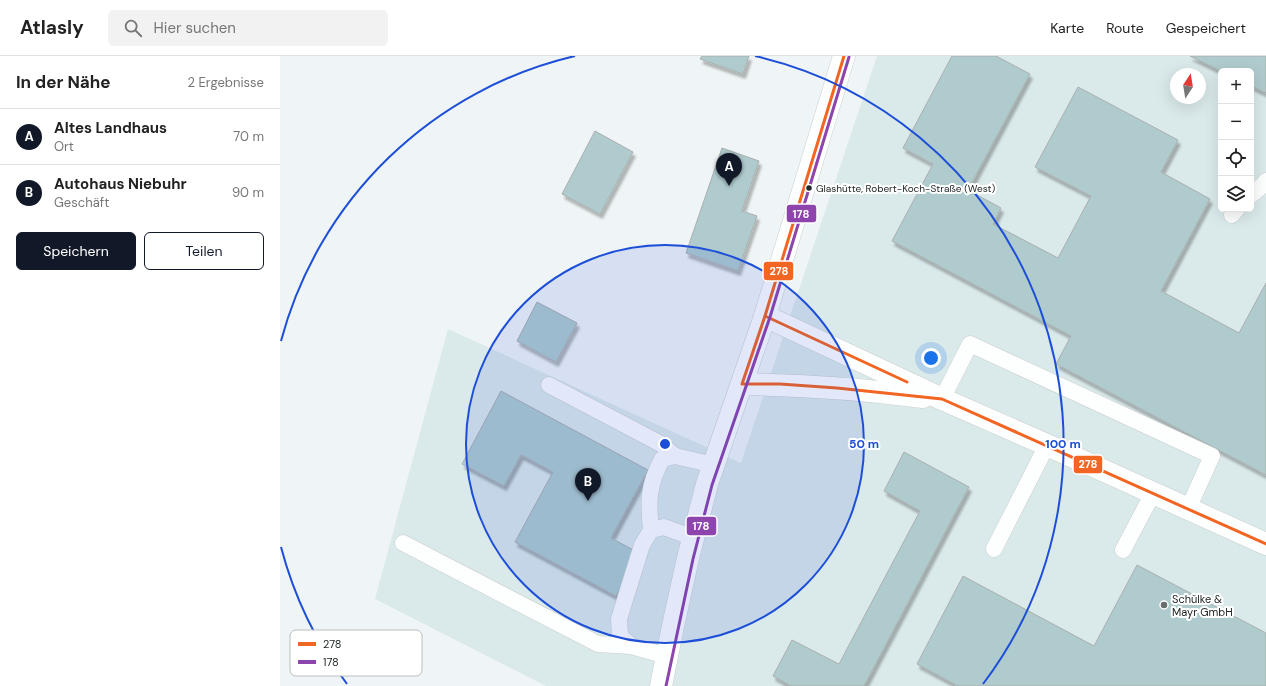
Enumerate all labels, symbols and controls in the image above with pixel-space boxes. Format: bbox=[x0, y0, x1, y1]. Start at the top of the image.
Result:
search box bbox=[108, 10, 388, 46]
text: Atlasly bbox=[20, 15, 84, 40]
icon: search bbox=[122, 17, 144, 39]
text: Hier suchen bbox=[154, 18, 236, 38]
text: Karte bbox=[1050, 19, 1084, 37]
text: Route bbox=[1106, 19, 1144, 37]
text: Gespeichert bbox=[1166, 19, 1246, 37]
north arrow bbox=[1170, 68, 1206, 104]
map controls bbox=[1218, 68, 1254, 212]
button: + bbox=[1218, 68, 1254, 104]
text: In der Nähe bbox=[16, 71, 111, 93]
text: 2 Ergebnisse bbox=[188, 74, 264, 91]
button: − bbox=[1218, 104, 1254, 140]
text: Altes Landhaus bbox=[54, 118, 167, 138]
text: A bbox=[24, 128, 34, 145]
text: 70 m bbox=[233, 128, 264, 145]
text: Ort bbox=[54, 138, 74, 155]
button: locate bbox=[1218, 140, 1254, 176]
pin: A bbox=[716, 153, 742, 186]
text: Autohaus Niebuhr bbox=[54, 174, 187, 194]
button: layers bbox=[1218, 176, 1254, 212]
place label: Glashütte, Robert-Koch-Straße (West) bbox=[816, 182, 995, 195]
marker: Glashütte, Robert-Koch-Straße (West) bbox=[804, 183, 814, 193]
text: B bbox=[25, 184, 33, 201]
text: 90 m bbox=[232, 184, 264, 201]
text: Geschäft bbox=[54, 194, 109, 211]
line badge: 178 bbox=[786, 204, 817, 223]
text: 178 bbox=[793, 207, 809, 221]
button: Speichern bbox=[16, 232, 136, 270]
button: Teilen bbox=[144, 232, 264, 270]
line badge: 278 bbox=[763, 261, 794, 281]
text: 278 bbox=[769, 264, 789, 278]
your location bbox=[921, 348, 941, 368]
text: 50 m bbox=[849, 436, 879, 452]
text: 100 m bbox=[1045, 436, 1081, 452]
centre of rings bbox=[658, 437, 672, 451]
line badge: 278 bbox=[1073, 455, 1103, 474]
text: 278 bbox=[1078, 457, 1098, 471]
pin: B bbox=[575, 468, 601, 501]
line badge: 178 bbox=[686, 516, 717, 536]
text: 178 bbox=[693, 519, 709, 533]
place label: Schülke & Mayr GmbH bbox=[1172, 592, 1233, 619]
marker: Schülke & Mayr GmbH bbox=[1159, 600, 1169, 610]
legend bbox=[290, 630, 422, 676]
text: 278 bbox=[323, 637, 342, 651]
text: 178 bbox=[323, 655, 339, 669]

